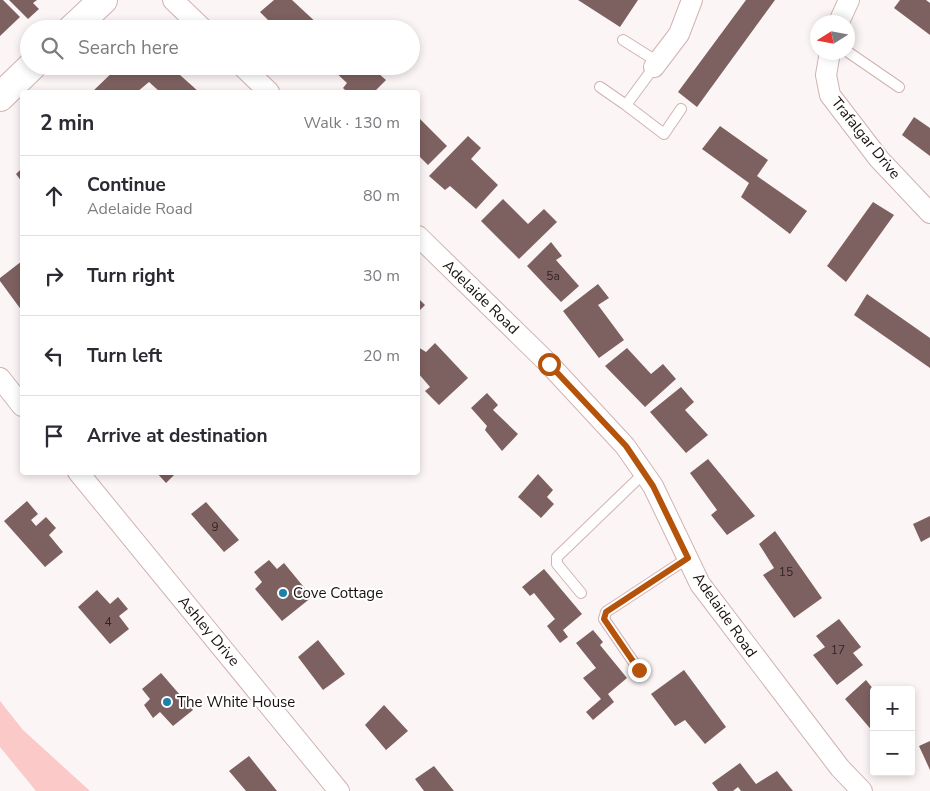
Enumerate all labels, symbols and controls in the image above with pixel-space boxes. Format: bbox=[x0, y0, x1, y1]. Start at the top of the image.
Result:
north arrow bbox=[810, 15, 855, 60]
search box bbox=[20, 20, 420, 75]
icon: search bbox=[38, 34, 66, 62]
text: Search here bbox=[78, 35, 179, 61]
street label: Trafalgar Drive bbox=[827, 93, 905, 183]
text: 2 min bbox=[40, 109, 94, 137]
text: Walk · 130 m bbox=[304, 112, 400, 134]
text: Continue bbox=[87, 172, 166, 198]
icon: ahead bbox=[40, 182, 68, 210]
text: 80 m bbox=[363, 185, 400, 207]
text: Adelaide Road bbox=[87, 198, 193, 220]
street label: Adelaide Road bbox=[438, 255, 524, 339]
icon: right bbox=[40, 262, 68, 290]
text: Turn right bbox=[87, 263, 174, 289]
text: 30 m bbox=[363, 265, 400, 287]
house number: 5a bbox=[546, 268, 560, 284]
icon: left bbox=[40, 342, 68, 370]
text: Turn left bbox=[87, 343, 162, 369]
text: 20 m bbox=[363, 345, 400, 367]
route start bbox=[538, 353, 561, 376]
icon: arrive bbox=[40, 422, 68, 450]
text: Arrive at destination bbox=[87, 423, 268, 449]
house number: 9 bbox=[211, 519, 219, 535]
house number: 15 bbox=[779, 564, 793, 580]
street label: Adelaide Road bbox=[688, 569, 762, 661]
place label: Cove Cottage bbox=[293, 583, 383, 603]
marker: Cove Cottage bbox=[277, 587, 289, 599]
street label: Ashley Drive bbox=[174, 592, 244, 670]
house number: 4 bbox=[104, 614, 112, 630]
house number: 17 bbox=[831, 642, 845, 658]
route end bbox=[628, 659, 651, 682]
map controls bbox=[870, 686, 915, 776]
button: + bbox=[870, 686, 915, 731]
place label: The White House bbox=[177, 692, 295, 712]
marker: The White House bbox=[161, 696, 173, 708]
button: − bbox=[870, 731, 915, 776]

